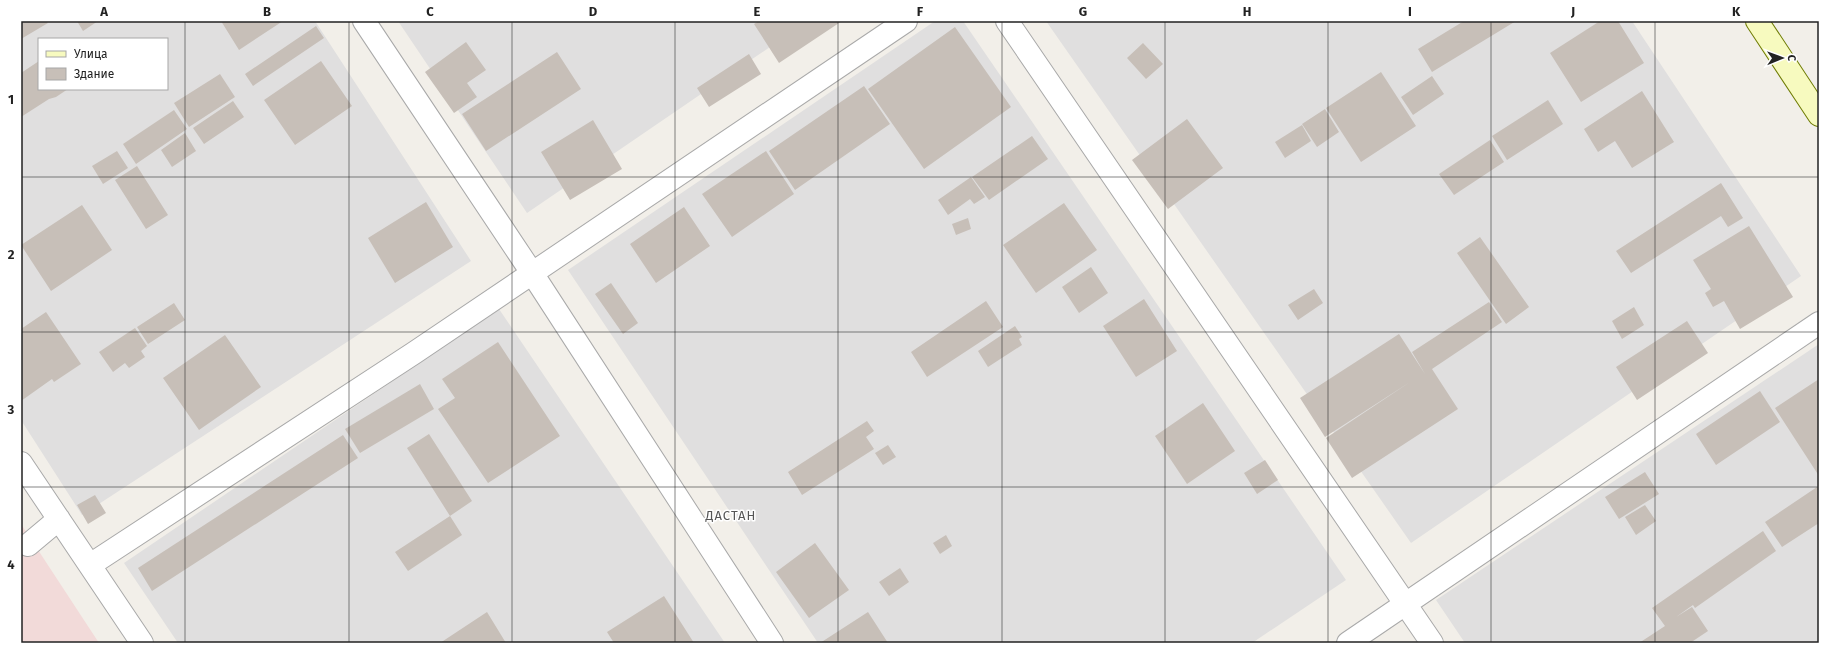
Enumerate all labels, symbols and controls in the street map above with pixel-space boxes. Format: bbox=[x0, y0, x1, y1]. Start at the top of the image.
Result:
text: A bbox=[99, 4, 108, 19]
text: B bbox=[263, 4, 271, 19]
text: C bbox=[426, 4, 434, 19]
text: D bbox=[589, 4, 598, 19]
text: E bbox=[754, 4, 761, 19]
text: F bbox=[917, 4, 924, 19]
text: G bbox=[1079, 4, 1087, 19]
text: H bbox=[1243, 4, 1251, 19]
text: I bbox=[1408, 4, 1412, 19]
text: J bbox=[1570, 4, 1575, 19]
text: K bbox=[1732, 4, 1741, 19]
legend bbox=[38, 38, 168, 90]
north arrow bbox=[1762, 38, 1802, 78]
text: Улица bbox=[74, 47, 108, 61]
text: С bbox=[1785, 55, 1798, 62]
text: Здание bbox=[74, 67, 114, 81]
text: 1 bbox=[8, 92, 14, 107]
text: 2 bbox=[8, 247, 15, 262]
text: 3 bbox=[7, 402, 15, 417]
district label: ДАСТАН bbox=[705, 508, 756, 523]
text: 4 bbox=[7, 557, 15, 572]

